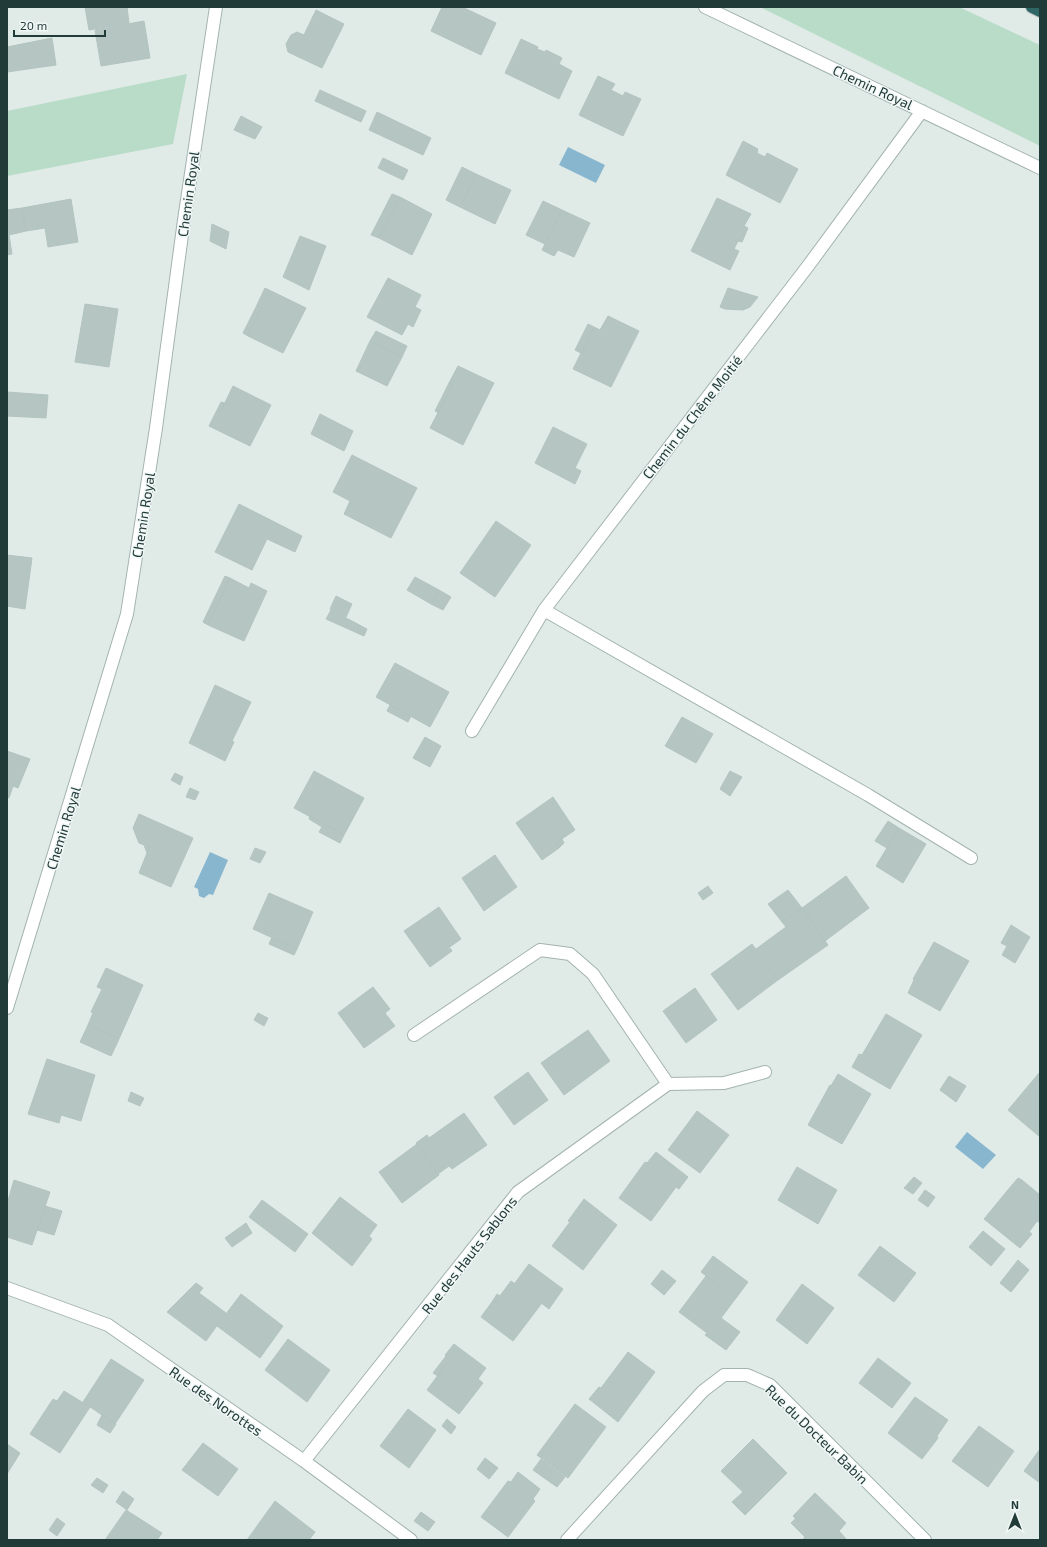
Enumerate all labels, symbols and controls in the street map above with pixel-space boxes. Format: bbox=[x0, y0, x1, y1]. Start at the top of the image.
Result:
scale bar bbox=[14, 12, 105, 38]
text: 20 m bbox=[20, 18, 47, 32]
street label: Chemin Royal bbox=[830, 61, 916, 113]
street label: Chemin Royal bbox=[174, 149, 203, 238]
street label: Chemin du Chêne Moitié bbox=[638, 352, 746, 482]
street label: Chemin Royal bbox=[128, 470, 158, 559]
street label: Chemin Royal bbox=[42, 783, 84, 872]
street label: Rue des Hauts Sablons bbox=[418, 1193, 520, 1317]
street label: Rue des Norottes bbox=[166, 1363, 266, 1439]
street label: Rue du Docteur Babin bbox=[762, 1381, 872, 1487]
north arrow bbox=[995, 1495, 1035, 1535]
text: N bbox=[1011, 1498, 1019, 1511]

